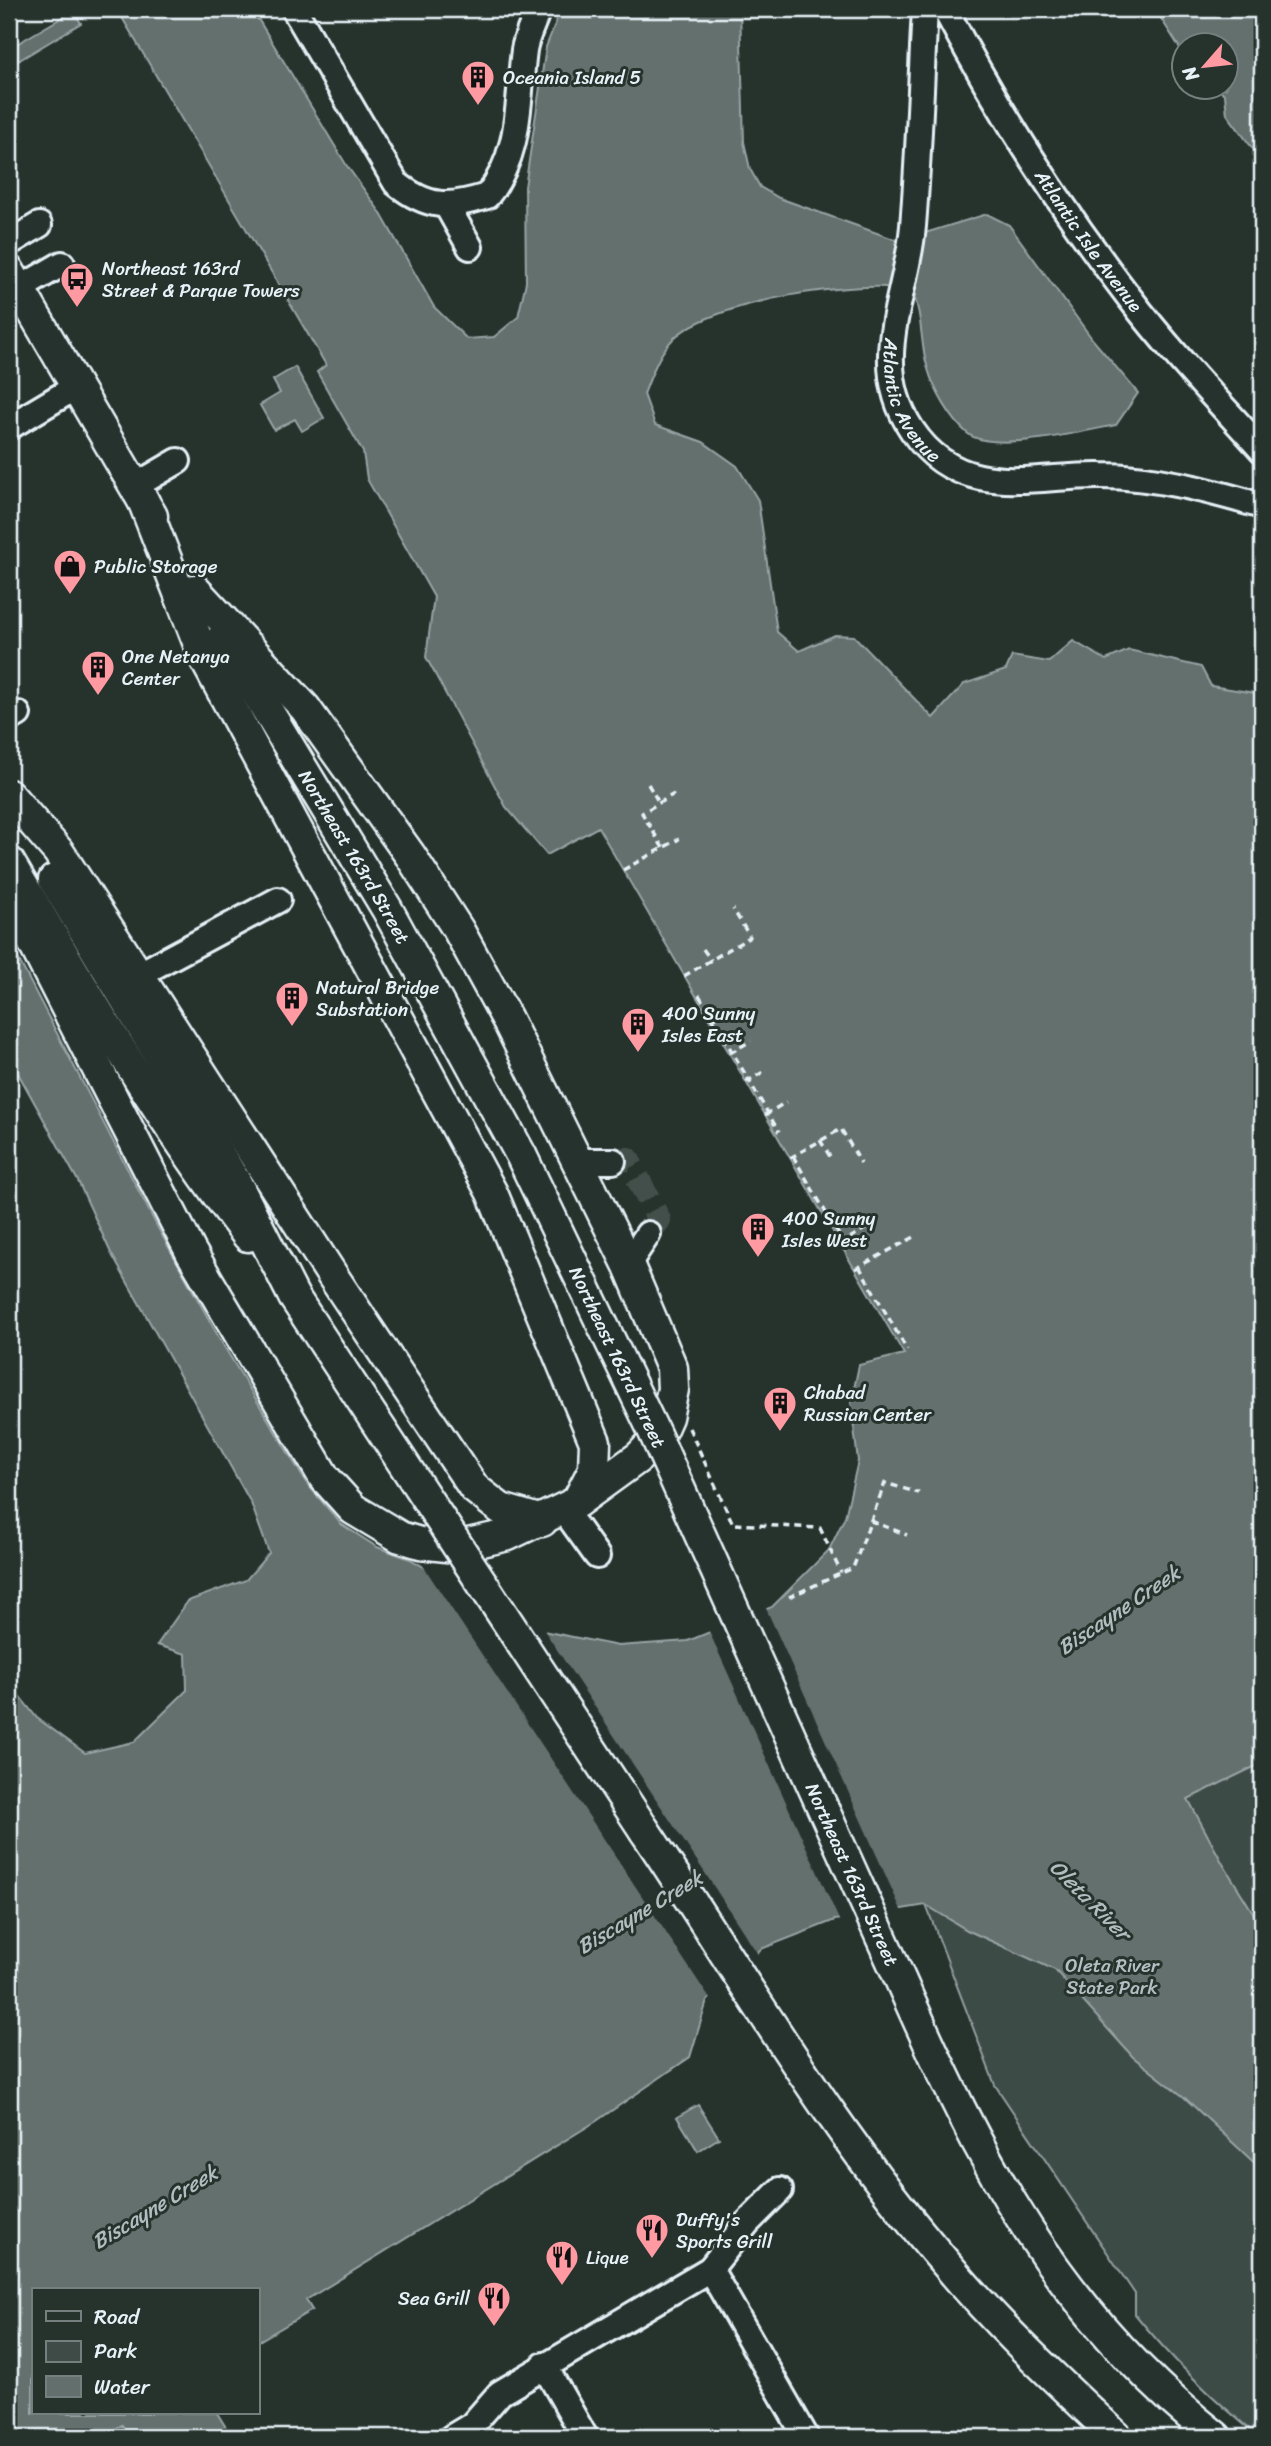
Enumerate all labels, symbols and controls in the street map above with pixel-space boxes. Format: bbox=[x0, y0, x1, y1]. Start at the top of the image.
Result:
north arrow bbox=[1170, 32, 1240, 102]
building icon: Oceania Island 5 bbox=[459, 58, 497, 107]
text: N bbox=[1172, 59, 1209, 88]
place label: Oceania Island 5 bbox=[503, 61, 642, 94]
street label: Atlantic Isle Avenue bbox=[1026, 161, 1152, 320]
place label: Northeast 163rd Street & Parque Towers bbox=[102, 252, 300, 307]
bus stop icon: Northeast 163rd Street & Parque Towers bbox=[58, 260, 96, 309]
street label: Atlantic Avenue bbox=[874, 336, 949, 471]
shop icon: Public Storage bbox=[51, 547, 89, 596]
place label: Public Storage bbox=[94, 550, 218, 583]
place label: One Netanya Center bbox=[122, 640, 230, 695]
building icon: One Netanya Center bbox=[79, 648, 117, 697]
street label: Northeast 163rd Street bbox=[290, 763, 419, 950]
place label: Natural Bridge Substation bbox=[316, 971, 440, 1026]
building icon: Natural Bridge Substation bbox=[273, 979, 311, 1028]
place label: 400 Sunny Isles East bbox=[661, 997, 755, 1052]
building icon: 400 Sunny Isles East bbox=[619, 1005, 657, 1054]
place label: 400 Sunny Isles West bbox=[781, 1202, 875, 1257]
building icon: 400 Sunny Isles West bbox=[739, 1210, 777, 1259]
street label: Northeast 163rd Street bbox=[560, 1260, 676, 1453]
place label: Chabad Russian Center bbox=[804, 1376, 932, 1431]
building icon: Chabad Russian Center bbox=[761, 1384, 799, 1433]
water label: Biscayne Creek bbox=[1050, 1554, 1190, 1665]
street label: Northeast 163rd Street bbox=[797, 1777, 908, 1971]
water label: Oleta River bbox=[1040, 1850, 1143, 1953]
water label: Biscayne Creek bbox=[569, 1858, 712, 1965]
park label: Oleta River State Park bbox=[1065, 1949, 1160, 2004]
water label: Biscayne Creek bbox=[84, 2153, 227, 2260]
place label: Duffy's Sports Grill bbox=[676, 2203, 773, 2258]
restaurant icon: Duffy's Sports Grill bbox=[633, 2211, 671, 2260]
restaurant icon: Lique bbox=[543, 2238, 581, 2287]
place label: Lique bbox=[586, 2241, 629, 2274]
restaurant icon: Sea Grill bbox=[475, 2279, 513, 2328]
place label: Sea Grill bbox=[398, 2282, 471, 2315]
legend bbox=[32, 2288, 259, 2414]
text: Road bbox=[94, 2298, 141, 2336]
text: Park bbox=[94, 2332, 137, 2370]
text: Water bbox=[94, 2368, 151, 2406]

